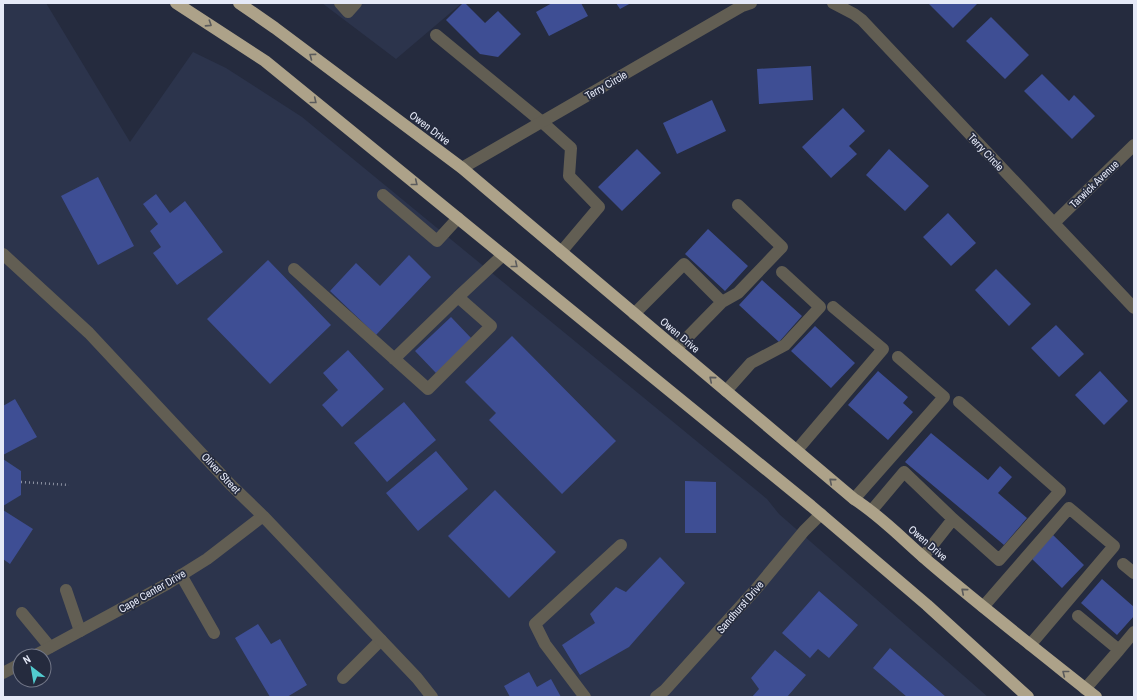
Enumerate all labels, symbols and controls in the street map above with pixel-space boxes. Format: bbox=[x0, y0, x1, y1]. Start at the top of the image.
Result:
one-way arrow bbox=[205, 19, 212, 27]
one-way arrow bbox=[309, 54, 316, 61]
street label: Terry Circle bbox=[583, 67, 629, 103]
one-way arrow bbox=[309, 96, 317, 103]
street label: Owen Drive bbox=[407, 108, 453, 148]
street label: Terry Circle bbox=[965, 130, 1007, 174]
street label: Tarwick Avenue bbox=[1066, 157, 1122, 211]
one-way arrow bbox=[410, 178, 417, 185]
one-way arrow bbox=[511, 260, 518, 267]
street label: Owen Drive bbox=[657, 314, 703, 356]
one-way arrow bbox=[709, 376, 716, 383]
street label: Oliver Street bbox=[199, 450, 244, 497]
one-way arrow bbox=[830, 478, 837, 485]
street label: Owen Drive bbox=[905, 522, 951, 564]
street label: Cape Center Drive bbox=[116, 566, 188, 616]
street label: Sandhurst Drive bbox=[713, 578, 767, 636]
one-way arrow bbox=[961, 589, 968, 596]
north arrow bbox=[12, 648, 52, 688]
text: N bbox=[20, 652, 33, 667]
one-way arrow bbox=[1063, 670, 1070, 677]

